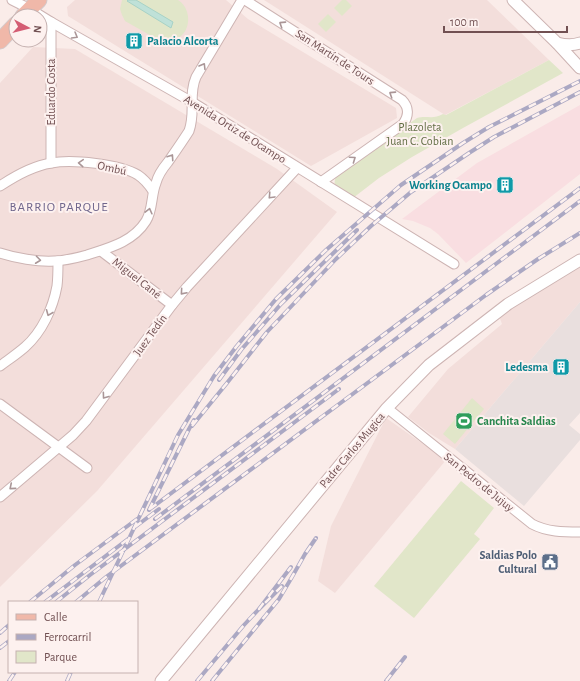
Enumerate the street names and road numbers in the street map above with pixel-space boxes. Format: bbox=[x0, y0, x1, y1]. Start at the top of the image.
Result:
street label: San Martín de Tours bbox=[293, 27, 377, 87]
street label: Eduardo Costa bbox=[45, 58, 57, 125]
street label: Avenida Ortiz de Ocampo bbox=[182, 93, 288, 165]
street label: Ombú bbox=[96, 159, 128, 177]
street label: Miguel Cané bbox=[110, 255, 164, 301]
street label: Juez Tedín bbox=[131, 312, 169, 358]
street label: Padre Carlos Mugica bbox=[317, 410, 387, 490]
street label: San Pedro de Jujuy bbox=[441, 450, 516, 514]

